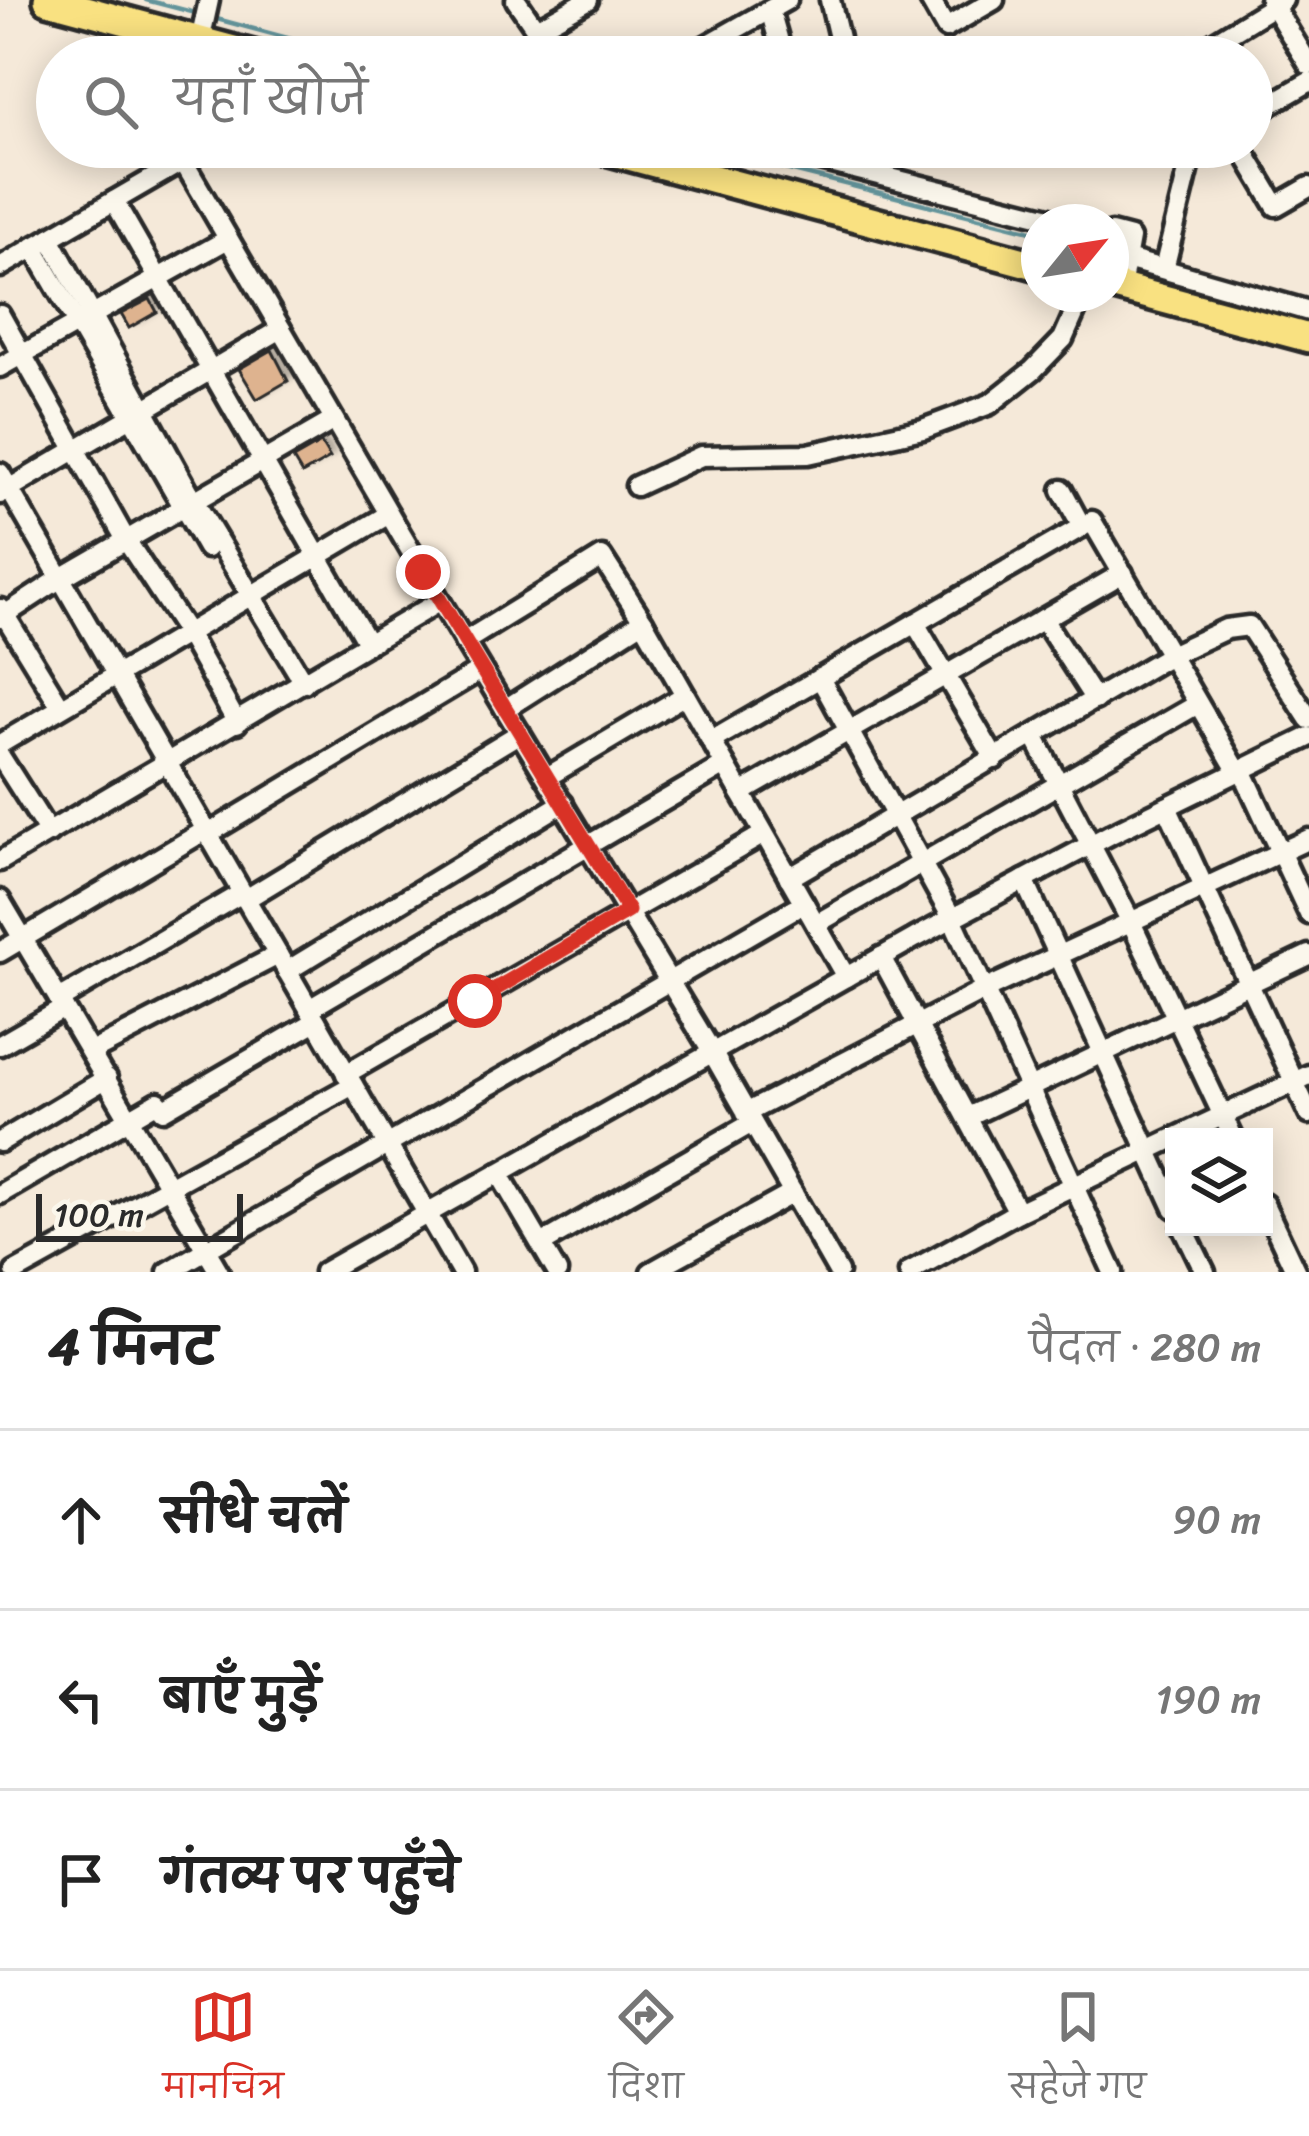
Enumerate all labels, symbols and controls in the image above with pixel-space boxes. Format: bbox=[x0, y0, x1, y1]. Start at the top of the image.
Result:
search box bbox=[36, 36, 1273, 168]
text: यहाँ खोजें bbox=[174, 59, 368, 139]
icon: search bbox=[78, 69, 144, 135]
north arrow bbox=[1021, 204, 1129, 312]
route end bbox=[396, 545, 450, 599]
route start bbox=[448, 974, 502, 1028]
map controls bbox=[1165, 1128, 1273, 1236]
button: layers bbox=[1165, 1128, 1273, 1236]
text: 100 m bbox=[54, 1186, 144, 1244]
scale bar bbox=[36, 1188, 243, 1241]
text: 4 मिनट bbox=[48, 1302, 217, 1392]
text: पैदल · 280 m bbox=[1029, 1313, 1261, 1382]
text: सीधे चलें bbox=[162, 1477, 346, 1557]
text: 90 m bbox=[1172, 1485, 1261, 1554]
icon: ahead bbox=[48, 1487, 114, 1553]
text: बाएँ मुड़ें bbox=[162, 1657, 320, 1737]
text: 190 m bbox=[1156, 1665, 1261, 1734]
icon: left bbox=[48, 1667, 114, 1733]
text: गंतव्य पर पहुँचे bbox=[162, 1837, 459, 1917]
icon: arrive bbox=[48, 1847, 114, 1913]
tab: मानचित्र bbox=[163, 1984, 284, 2123]
tab: दिशा bbox=[609, 1984, 684, 2123]
tab: सहेजे गए bbox=[1009, 1984, 1146, 2123]

